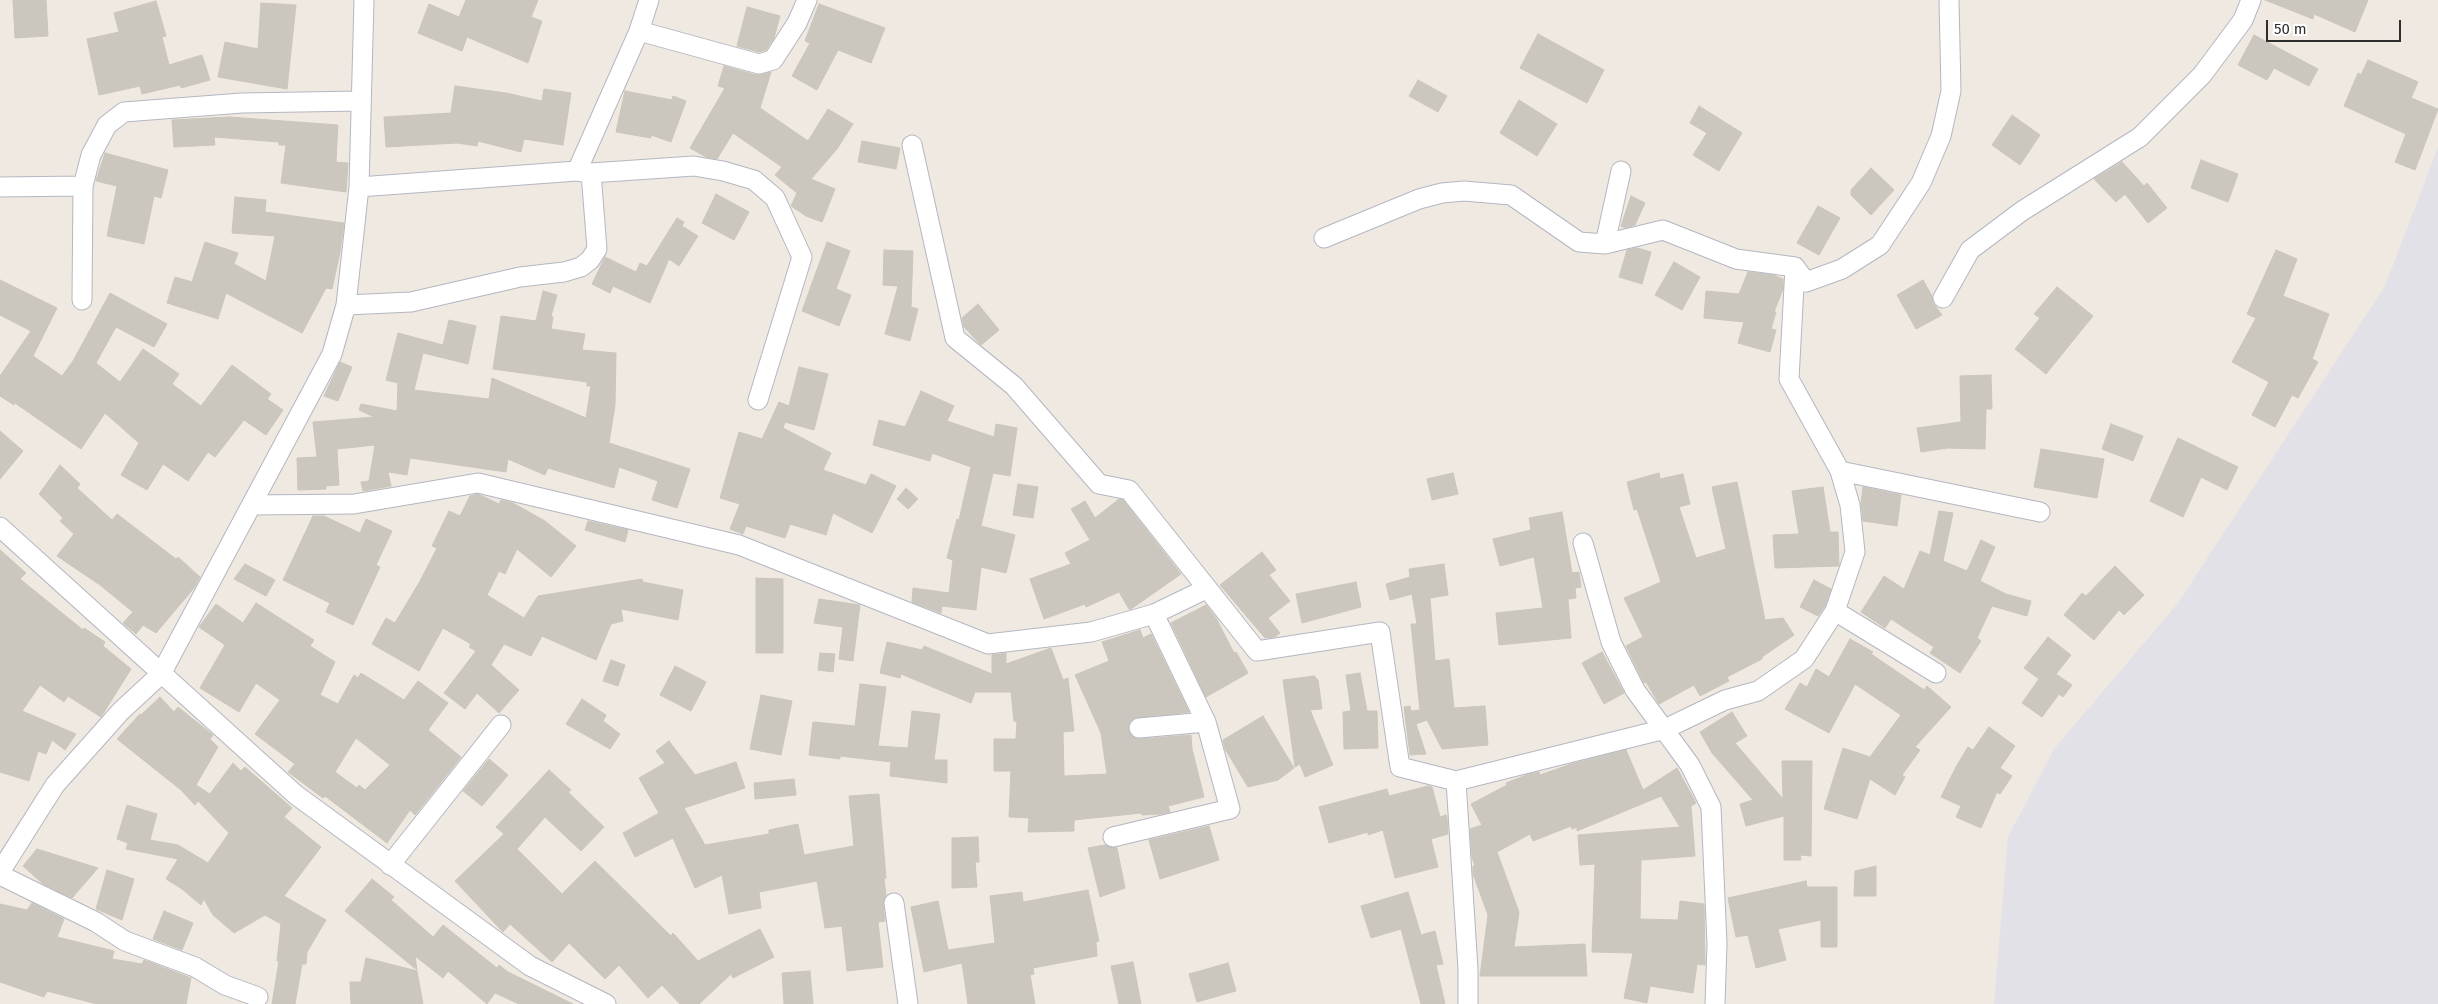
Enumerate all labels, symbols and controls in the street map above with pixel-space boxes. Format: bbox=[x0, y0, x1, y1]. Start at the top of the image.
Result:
scale bar bbox=[2268, 10, 2403, 42]
text: 50 m bbox=[2274, 20, 2307, 38]

